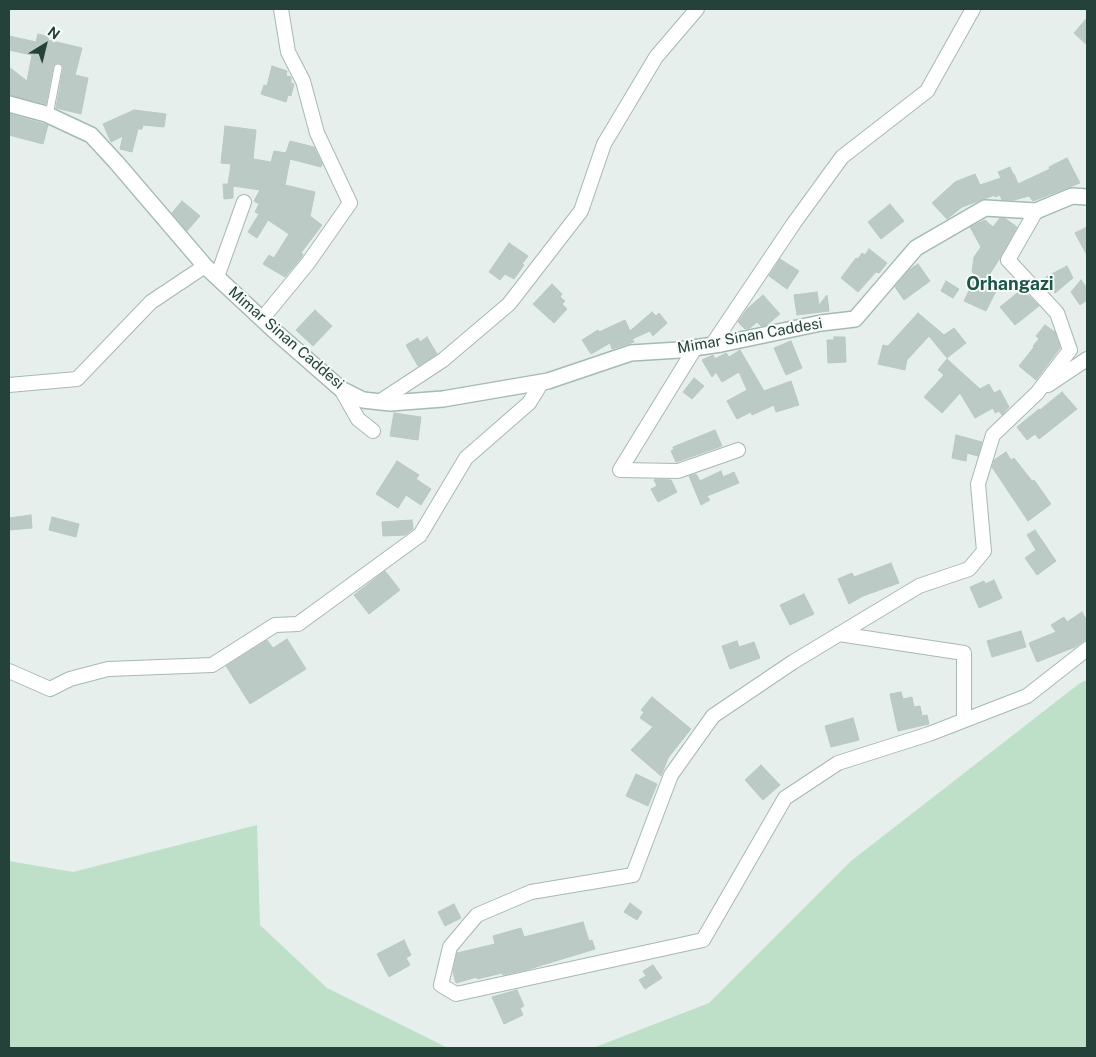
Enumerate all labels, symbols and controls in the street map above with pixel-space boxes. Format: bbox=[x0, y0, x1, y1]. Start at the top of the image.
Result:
north arrow bbox=[20, 20, 70, 70]
text: N bbox=[45, 23, 63, 43]
district label: Orhangazi bbox=[966, 273, 1054, 295]
street label: Mimar Sinan Caddesi bbox=[225, 283, 347, 393]
street label: Mimar Sinan Caddesi bbox=[676, 314, 824, 358]

